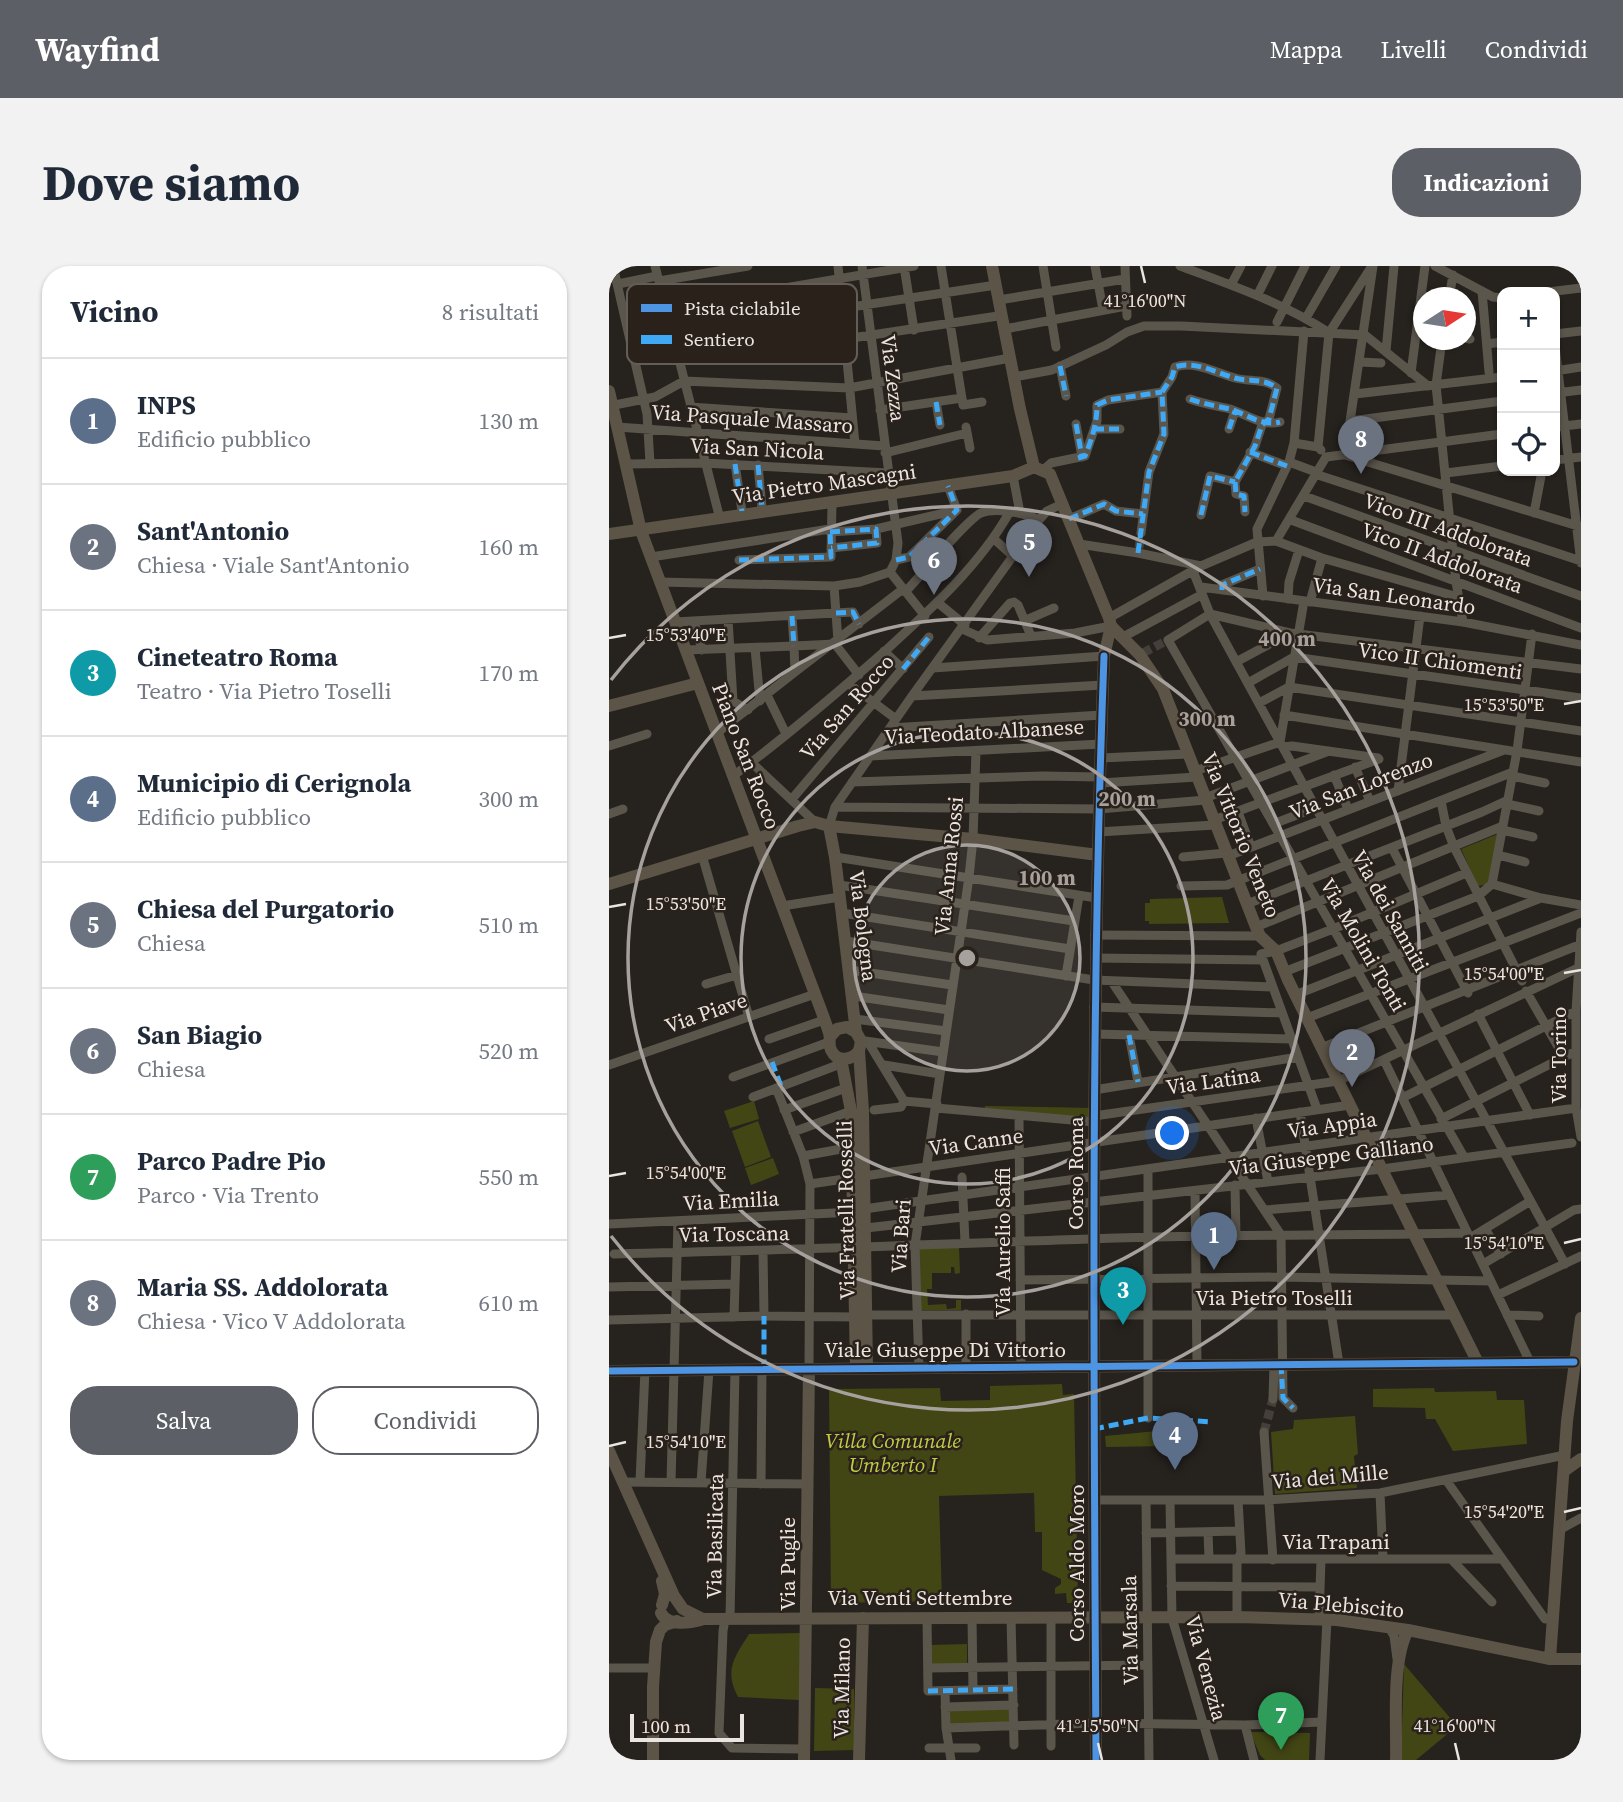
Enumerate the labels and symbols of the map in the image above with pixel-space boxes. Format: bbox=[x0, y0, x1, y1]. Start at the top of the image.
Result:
legend bbox=[627, 284, 857, 364]
north arrow bbox=[1413, 287, 1476, 350]
text: 41°16'00"N bbox=[1104, 288, 1186, 313]
text: Pista ciclabile bbox=[684, 295, 801, 321]
text: Sentiero bbox=[684, 326, 755, 352]
street label: Via Zezza bbox=[874, 333, 913, 423]
street label: Via Pasquale Massaro bbox=[650, 397, 854, 440]
pin: 8 bbox=[1338, 416, 1384, 474]
street label: Via San Nicola bbox=[689, 431, 825, 467]
street label: Via Pietro Mascagni bbox=[730, 456, 918, 511]
street label: Vico III Addolorata bbox=[1360, 485, 1537, 574]
street label: Vico II Addolorata bbox=[1357, 515, 1527, 600]
pin: 5 bbox=[1006, 519, 1052, 577]
pin: 6 bbox=[911, 537, 957, 595]
street label: Via San Leonardo bbox=[1311, 570, 1478, 621]
text: 15°53'40"E bbox=[646, 622, 726, 647]
text: 400 m bbox=[1258, 624, 1316, 653]
street label: Vico II Chiomenti bbox=[1356, 635, 1524, 686]
street label: Via San Rocco bbox=[793, 648, 901, 766]
street label: Piano San Rocco bbox=[705, 678, 788, 833]
text: 15°53'50"E bbox=[1464, 692, 1544, 717]
text: 300 m bbox=[1178, 704, 1236, 733]
street label: Via Teodato Albanese bbox=[883, 712, 1085, 751]
street label: Via San Lorenzo bbox=[1285, 745, 1437, 826]
street label: Via Vittorio Veneto bbox=[1195, 748, 1288, 922]
text: 200 m bbox=[1098, 784, 1156, 813]
street label: Via Anna Rossi bbox=[927, 795, 970, 937]
street label: Via dei Sanniti bbox=[1345, 845, 1436, 977]
text: 100 m bbox=[1018, 863, 1076, 892]
street label: Via Bologna bbox=[842, 869, 885, 984]
street label: Via Molini Tonti bbox=[1313, 873, 1413, 1017]
text: 15°53'50"E bbox=[646, 891, 726, 916]
centre of rings bbox=[955, 946, 979, 970]
text: 15°54'00"E bbox=[1464, 961, 1544, 986]
street label: Via Piave bbox=[661, 985, 751, 1040]
street label: Via Torino bbox=[1544, 1006, 1573, 1104]
pin: 2 bbox=[1329, 1029, 1375, 1087]
street label: Via Latina bbox=[1164, 1059, 1262, 1101]
street label: Via Appia bbox=[1285, 1104, 1379, 1145]
street label: Corso Roma bbox=[1061, 1116, 1090, 1230]
your location bbox=[1155, 1116, 1189, 1150]
street label: Via Fratelli Rosselli bbox=[829, 1120, 862, 1300]
street label: Via Canne bbox=[927, 1121, 1025, 1163]
street label: Via Giuseppe Galliano bbox=[1227, 1129, 1435, 1182]
text: 15°54'00"E bbox=[646, 1160, 726, 1185]
street label: Via Aurelio Saffi bbox=[988, 1167, 1017, 1317]
street label: Via Emilia bbox=[682, 1183, 780, 1218]
street label: Via Bari bbox=[883, 1198, 918, 1274]
pin: 1 bbox=[1191, 1212, 1237, 1270]
street label: Via Toscana bbox=[678, 1218, 790, 1249]
text: 15°54'10"E bbox=[1464, 1230, 1544, 1255]
pin: 3 bbox=[1100, 1267, 1146, 1325]
street label: Via Pietro Toselli bbox=[1195, 1283, 1353, 1312]
street label: Viale Giuseppe Di Vittorio bbox=[824, 1335, 1066, 1364]
pin: 4 bbox=[1152, 1412, 1198, 1470]
park label: Villa Comunale Umberto I bbox=[825, 1426, 961, 1479]
text: 15°54'10"E bbox=[646, 1429, 726, 1454]
street label: Via dei Mille bbox=[1270, 1457, 1390, 1496]
street label: Via Basilicata bbox=[699, 1473, 730, 1599]
street label: Corso Aldo Moro bbox=[1062, 1484, 1091, 1642]
text: 15°54'20"E bbox=[1464, 1499, 1544, 1524]
street label: Via Puglie bbox=[773, 1517, 802, 1611]
street label: Via Trapani bbox=[1282, 1527, 1390, 1556]
street label: Via Marsala bbox=[1114, 1575, 1145, 1685]
street label: Via Venti Settembre bbox=[827, 1583, 1013, 1612]
street label: Via Plebiscito bbox=[1277, 1585, 1405, 1624]
street label: Via Venezia bbox=[1178, 1612, 1235, 1724]
street label: Via Milano bbox=[826, 1637, 857, 1739]
pin: 7 bbox=[1258, 1692, 1304, 1750]
scale bar bbox=[630, 1711, 744, 1743]
text: 41°15'50"N bbox=[1057, 1713, 1139, 1738]
text: 41°16'00"N bbox=[1414, 1713, 1496, 1738]

